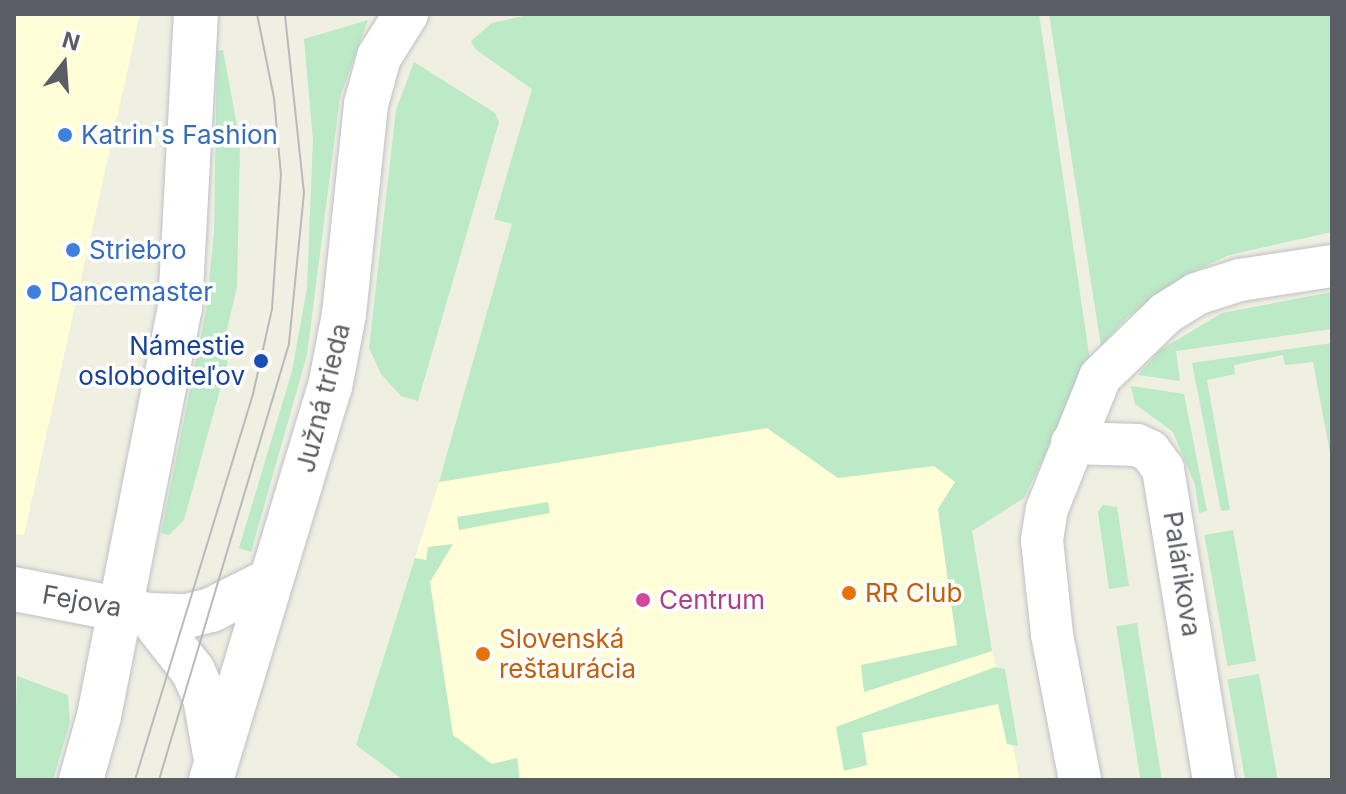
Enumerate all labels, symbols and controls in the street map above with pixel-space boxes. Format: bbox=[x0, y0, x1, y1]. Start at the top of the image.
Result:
north arrow bbox=[24, 24, 104, 104]
text: N bbox=[59, 26, 83, 56]
place label: Katrin's Fashion bbox=[81, 119, 278, 151]
marker: Katrin's Fashion bbox=[56, 126, 74, 144]
place label: Striebro bbox=[89, 234, 187, 266]
marker: Striebro bbox=[64, 241, 82, 259]
place label: Dancemaster bbox=[50, 276, 213, 308]
marker: Dancemaster bbox=[25, 283, 43, 301]
street label: Južná trieda bbox=[289, 320, 357, 476]
place label: Námestie osloboditeľov bbox=[78, 330, 245, 392]
marker: Námestie osloboditeľov bbox=[252, 352, 270, 370]
street label: Palárikova bbox=[1157, 509, 1207, 639]
place label: RR Club bbox=[865, 577, 962, 609]
street label: Fejova bbox=[40, 579, 124, 623]
place label: Centrum bbox=[659, 584, 765, 616]
marker: RR Club bbox=[840, 584, 858, 602]
marker: Centrum bbox=[634, 591, 652, 609]
place label: Slovenská reštaurácia bbox=[499, 623, 636, 684]
marker: Slovenská reštaurácia bbox=[474, 645, 492, 663]

